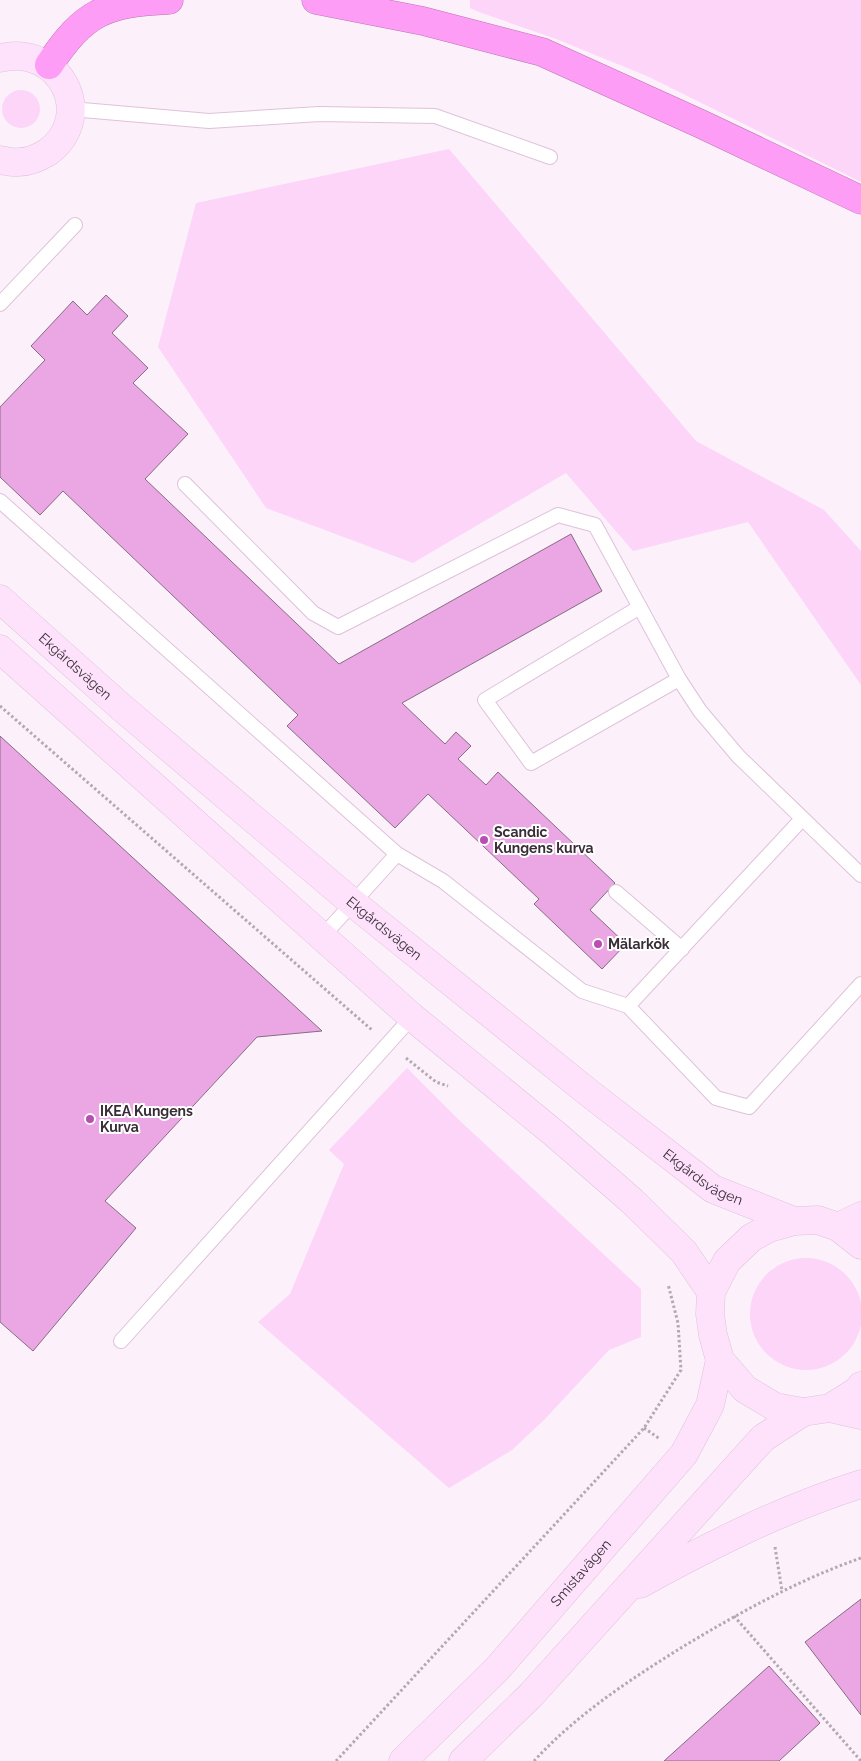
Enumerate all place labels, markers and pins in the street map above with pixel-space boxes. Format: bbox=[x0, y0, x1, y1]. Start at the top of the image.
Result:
place label: Scandic Kungens kurva bbox=[494, 824, 594, 856]
marker: Scandic Kungens kurva bbox=[478, 834, 490, 846]
place label: Mälarkök bbox=[608, 936, 670, 952]
marker: Mälarkök bbox=[592, 938, 604, 950]
place label: IKEA Kungens Kurva bbox=[100, 1103, 193, 1135]
marker: IKEA Kungens Kurva bbox=[84, 1113, 96, 1125]

